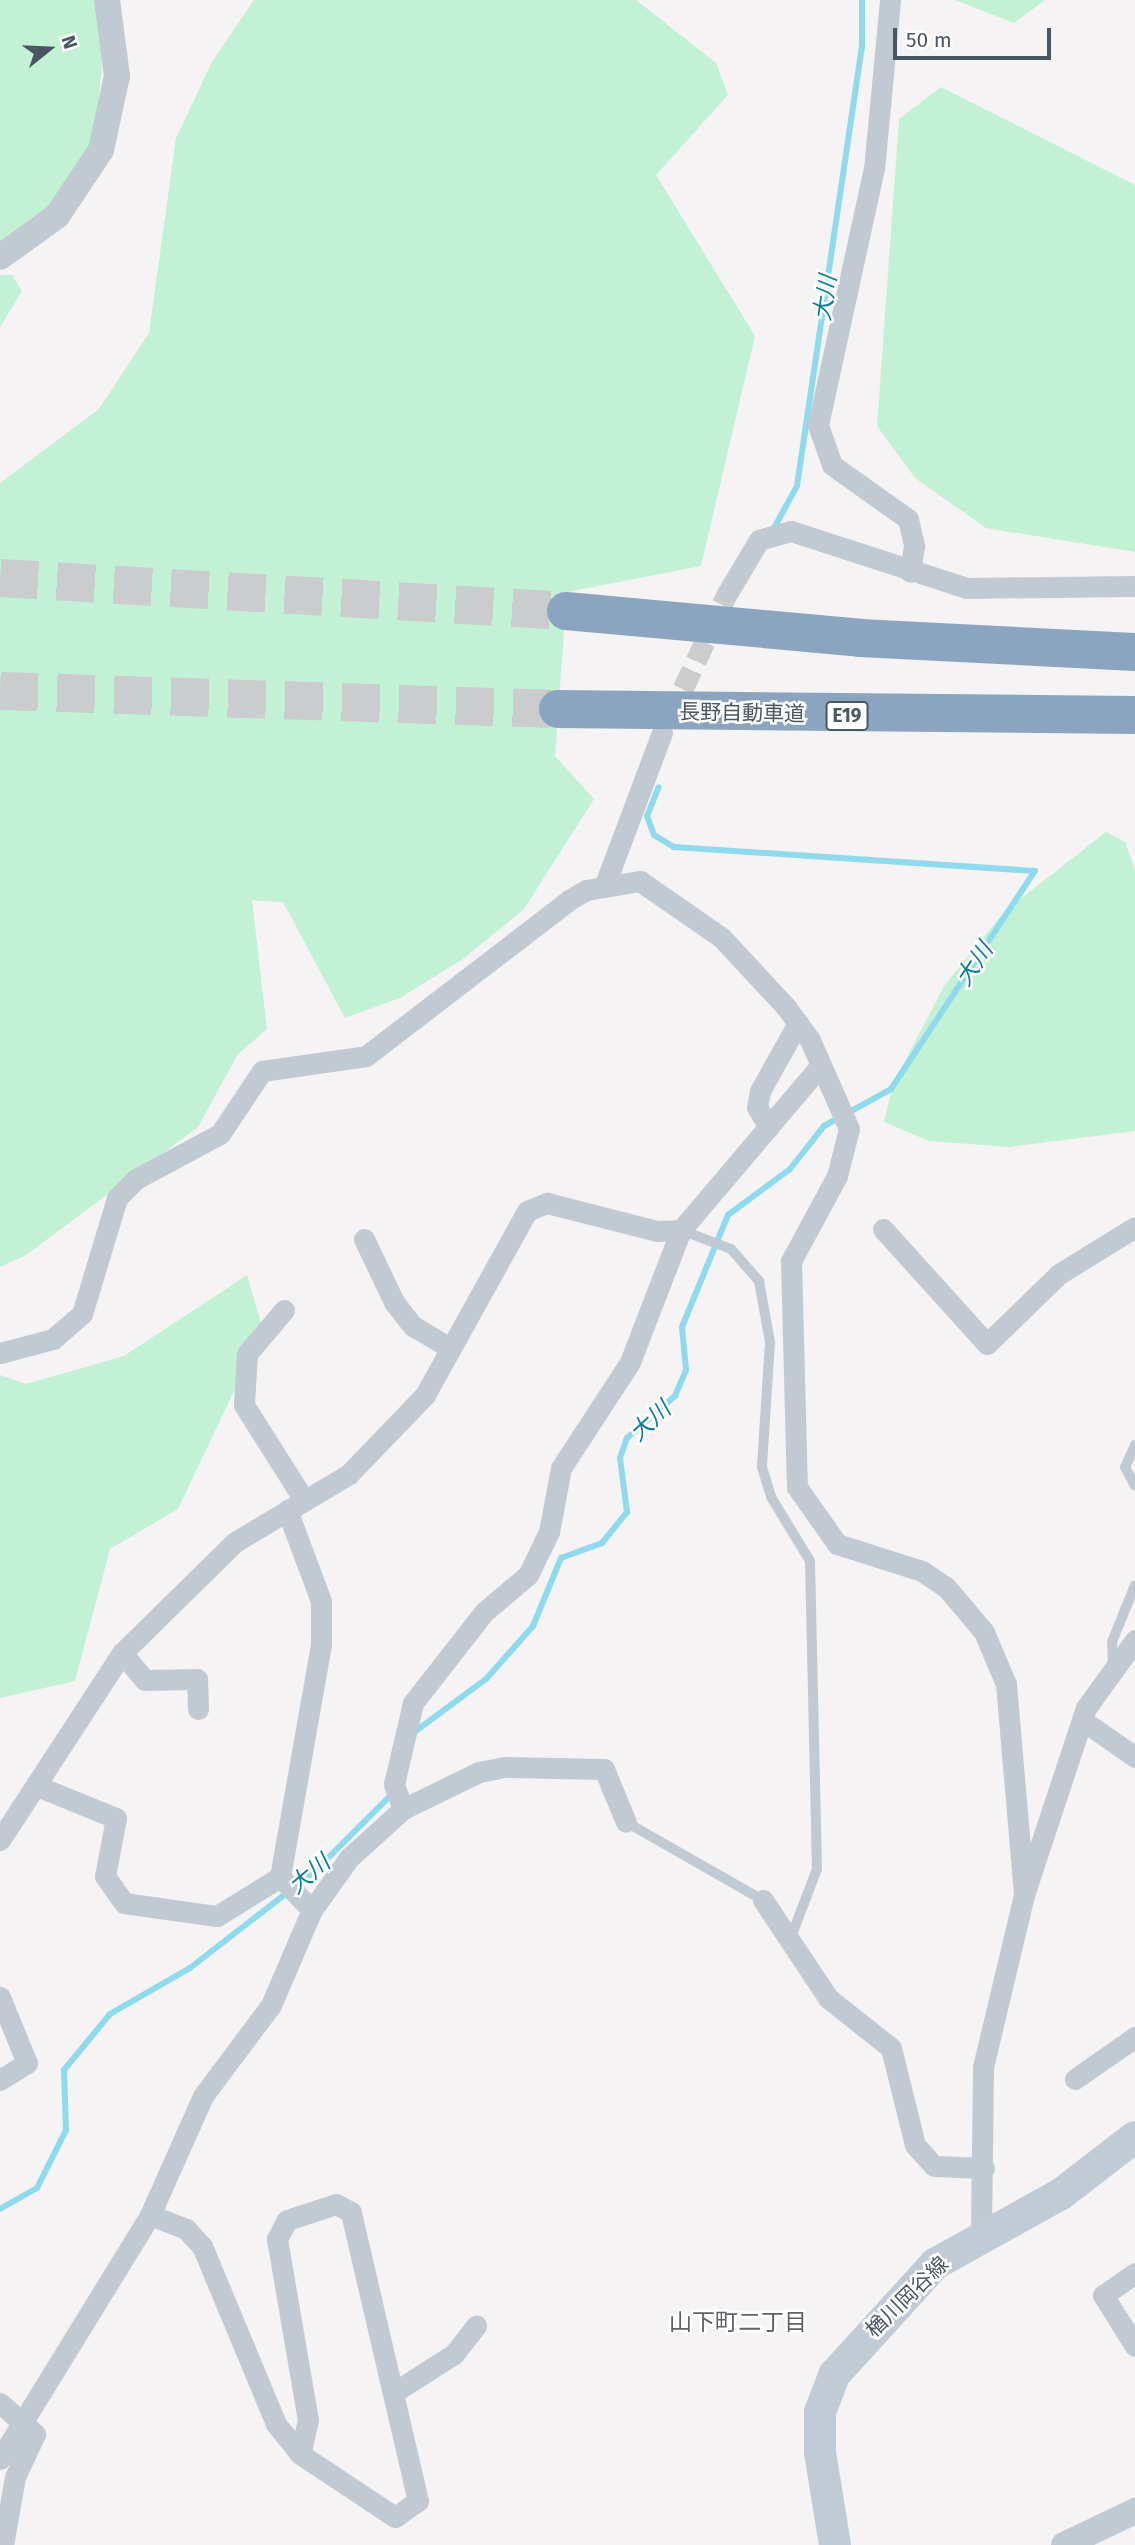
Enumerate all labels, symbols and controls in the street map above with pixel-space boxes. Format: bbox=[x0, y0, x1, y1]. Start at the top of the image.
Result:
north arrow bbox=[14, 14, 84, 84]
scale bar bbox=[897, 14, 1054, 58]
text: 50 m bbox=[906, 27, 952, 53]
text: N bbox=[57, 33, 82, 52]
water label: 大川 bbox=[808, 273, 842, 323]
street label: 長野自動車道 bbox=[679, 699, 805, 727]
road number: E19 bbox=[824, 701, 870, 732]
water label: 大川 bbox=[950, 937, 998, 991]
water label: 大川 bbox=[624, 1395, 676, 1447]
water label: 大川 bbox=[283, 1849, 335, 1899]
street label: 楢川岡谷線 bbox=[860, 2251, 954, 2343]
district label: 山下町二丁目 bbox=[669, 2308, 807, 2336]

